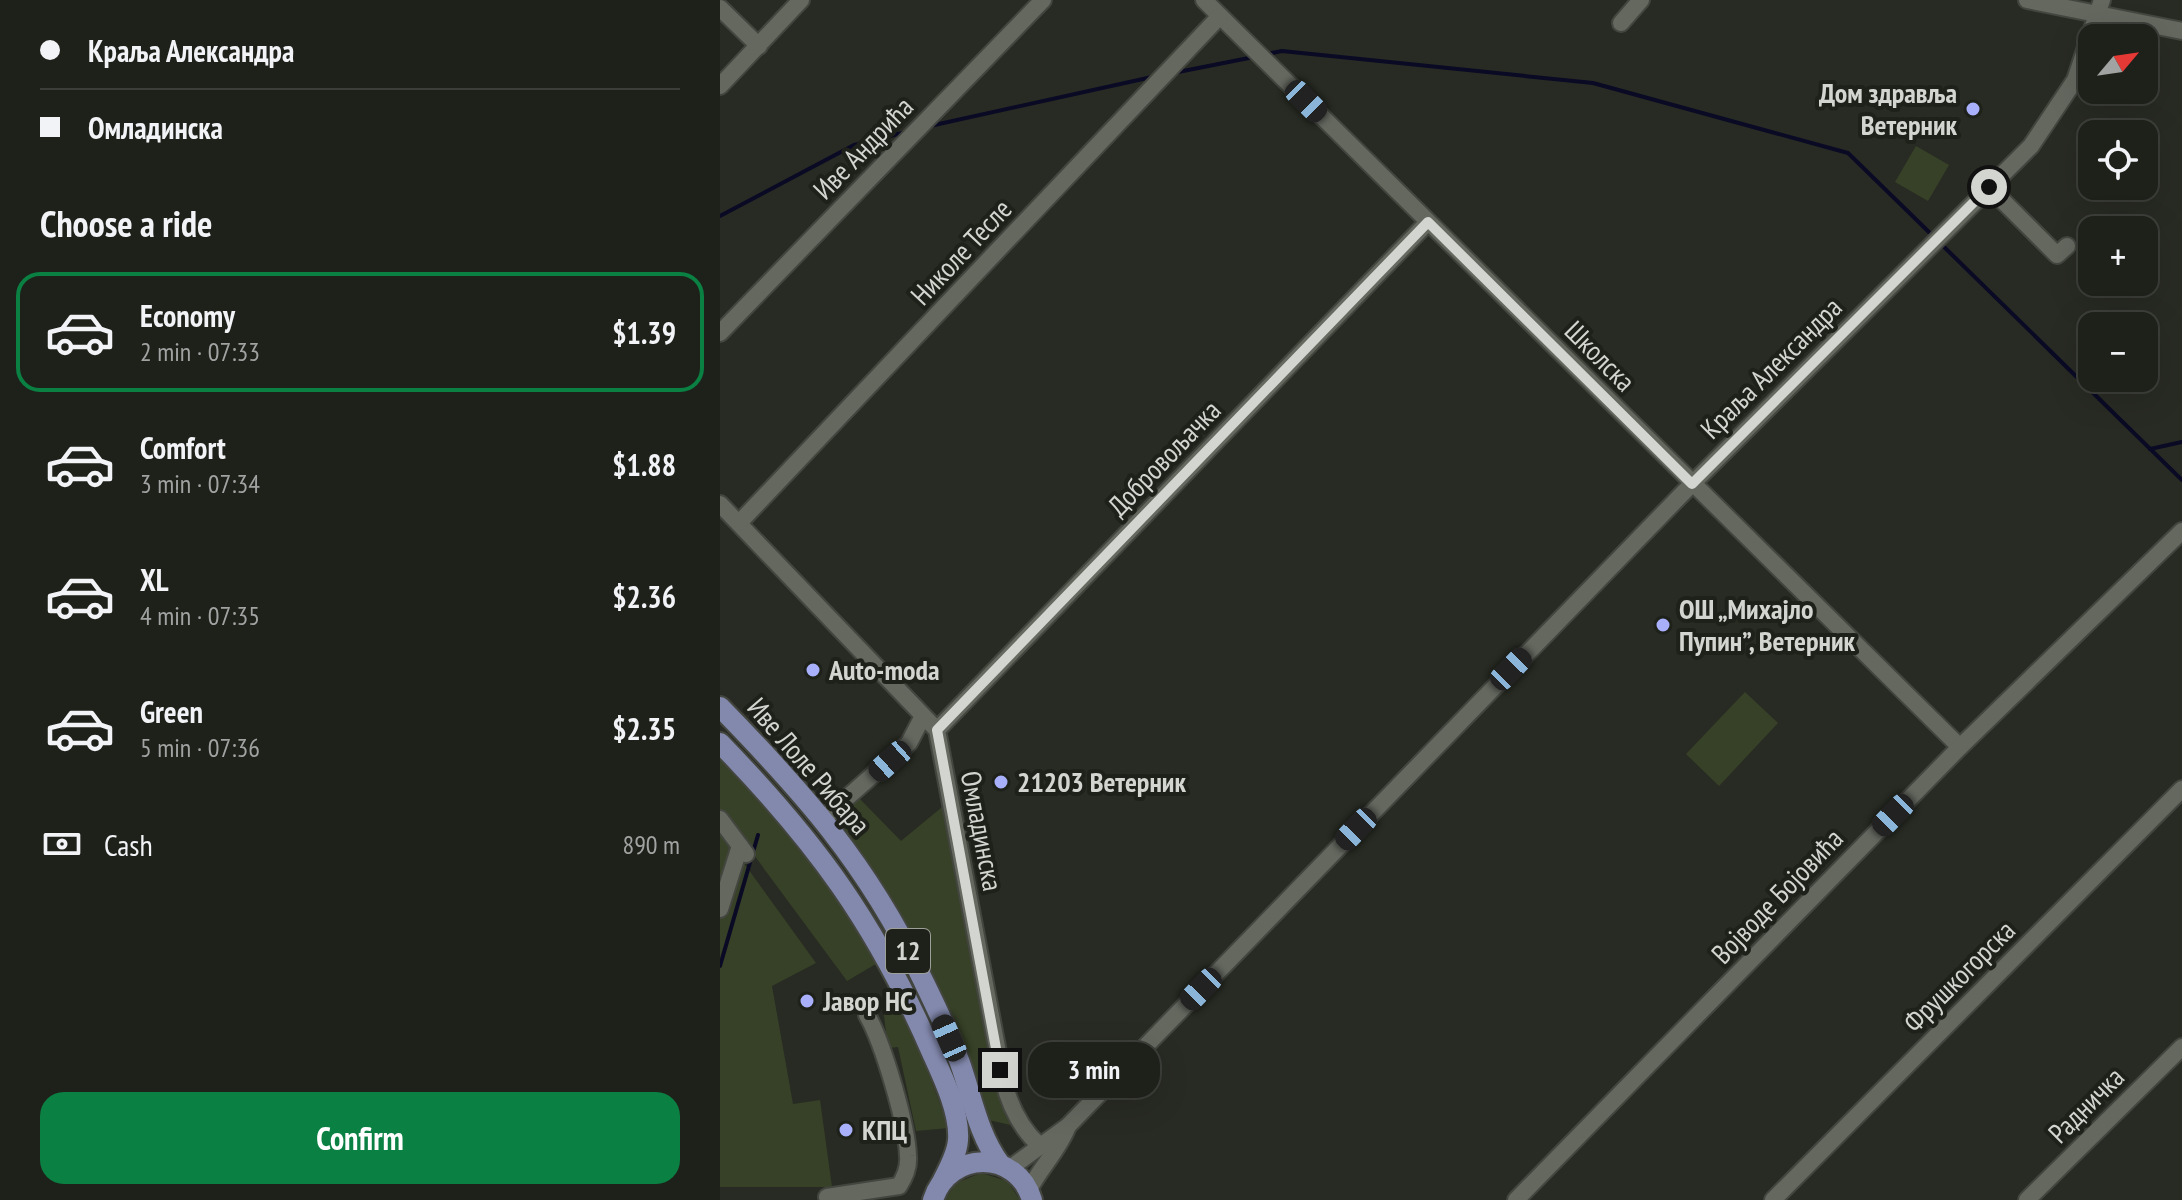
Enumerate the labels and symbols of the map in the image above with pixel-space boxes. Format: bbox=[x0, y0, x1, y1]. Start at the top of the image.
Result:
north arrow bbox=[2078, 24, 2158, 104]
place label: Дом здравља Ветерник bbox=[1819, 74, 1958, 143]
car bbox=[1281, 76, 1331, 126]
street label: Иве Андрића bbox=[805, 88, 921, 207]
marker: Дом здравља Ветерник bbox=[1964, 100, 1982, 118]
route start bbox=[1971, 169, 2007, 205]
street label: Николе Тесле bbox=[902, 191, 1019, 313]
street label: Краља Александра bbox=[1692, 289, 1849, 446]
street label: Школска bbox=[1557, 312, 1644, 399]
street label: Добровољачка bbox=[1099, 392, 1228, 524]
place label: ОШ „Михајло Пупин”, Ветерник bbox=[1679, 590, 1856, 659]
marker: ОШ „Михајло Пупин”, Ветерник bbox=[1654, 616, 1672, 634]
car bbox=[1486, 643, 1536, 695]
place label: Auto-moda bbox=[828, 651, 940, 688]
marker: Auto-moda bbox=[804, 661, 822, 679]
street label: Иве Лоле Рибара bbox=[740, 689, 879, 842]
car bbox=[864, 736, 916, 786]
place label: 21203 Ветерник bbox=[1017, 763, 1186, 800]
street label: Омладинска bbox=[953, 768, 1012, 894]
marker: 21203 Ветерник bbox=[992, 773, 1010, 791]
car bbox=[1868, 789, 1918, 841]
car bbox=[1331, 803, 1381, 855]
street label: Војводе Бојовића bbox=[1703, 820, 1851, 971]
street label: Фрушкогорска bbox=[1895, 912, 2023, 1040]
road number: 12 bbox=[886, 929, 930, 973]
car bbox=[1176, 963, 1226, 1015]
place label: Јавор НС bbox=[822, 982, 913, 1019]
marker: Јавор НС bbox=[798, 992, 816, 1010]
car bbox=[928, 1011, 970, 1065]
callout: 3 min bbox=[1028, 1042, 1160, 1098]
route end bbox=[982, 1052, 1018, 1088]
street label: Радничка bbox=[2040, 1059, 2132, 1151]
place label: КПЦ bbox=[862, 1111, 907, 1148]
marker: КПЦ bbox=[837, 1121, 855, 1139]

